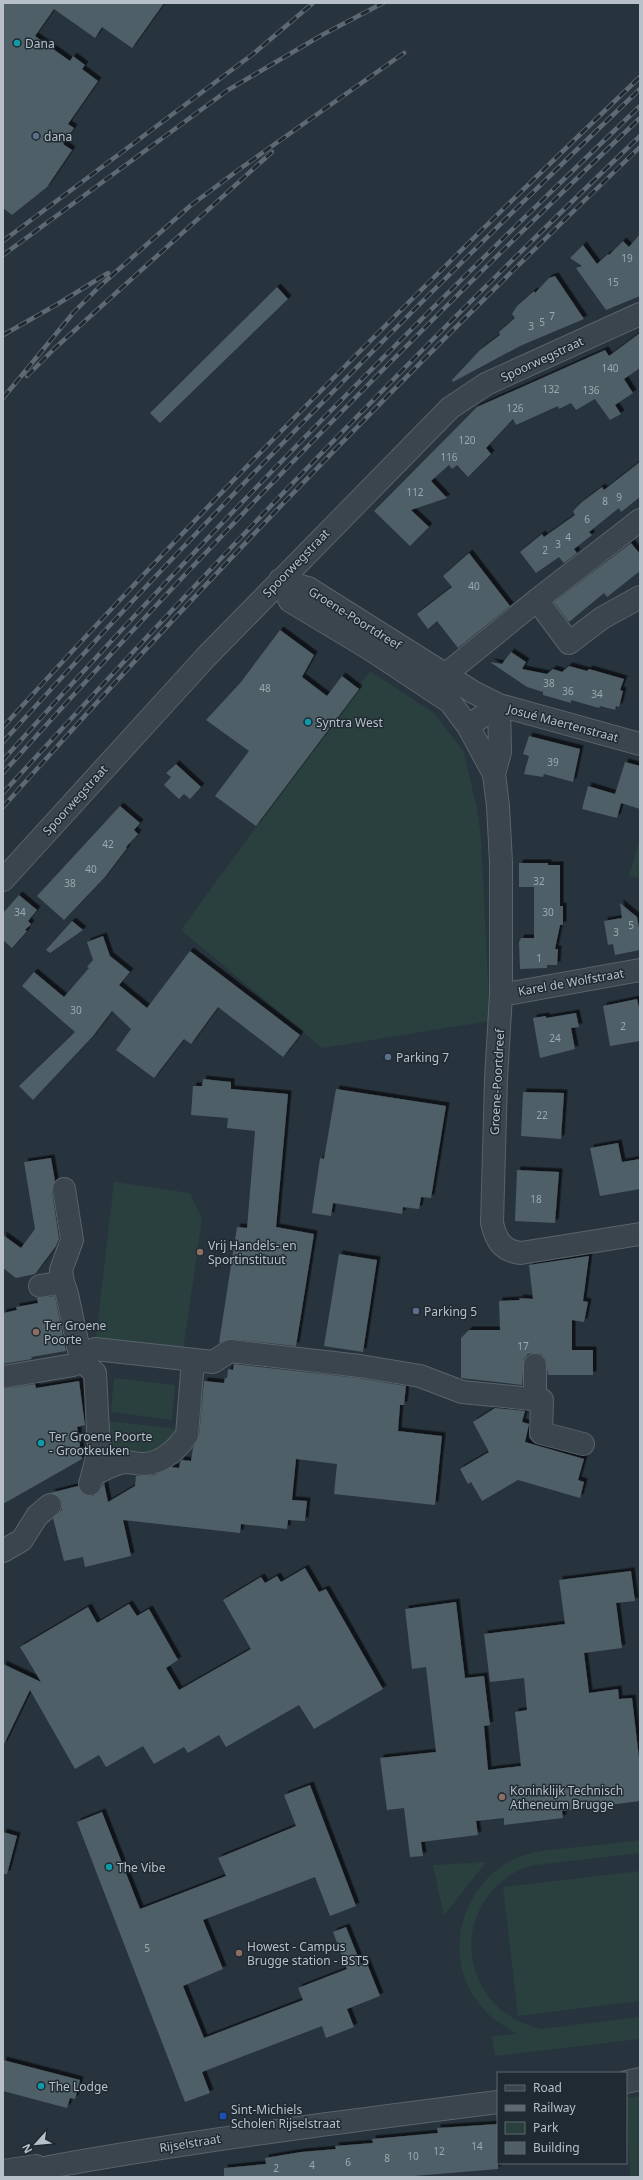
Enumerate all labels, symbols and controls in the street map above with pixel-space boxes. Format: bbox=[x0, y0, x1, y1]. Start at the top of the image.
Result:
place label: Dana bbox=[25, 35, 55, 52]
marker: Dana bbox=[12, 38, 22, 48]
place label: dana bbox=[44, 128, 72, 145]
marker: dana bbox=[31, 131, 41, 141]
house number: 19 bbox=[621, 251, 633, 265]
house number: 15 bbox=[607, 275, 619, 289]
house number: 7 bbox=[549, 309, 555, 323]
house number: 5 bbox=[539, 315, 545, 329]
house number: 3 bbox=[528, 319, 534, 333]
street label: Spoorwegstraat bbox=[498, 332, 587, 386]
house number: 140 bbox=[601, 361, 619, 375]
house number: 132 bbox=[542, 382, 560, 396]
house number: 136 bbox=[582, 383, 600, 397]
house number: 126 bbox=[506, 401, 524, 415]
house number: 120 bbox=[458, 433, 476, 447]
house number: 116 bbox=[440, 450, 458, 464]
house number: 112 bbox=[406, 485, 424, 499]
house number: 9 bbox=[616, 490, 622, 504]
house number: 8 bbox=[602, 494, 608, 508]
house number: 6 bbox=[584, 512, 590, 526]
street label: Spoorwegstraat bbox=[259, 524, 334, 601]
house number: 4 bbox=[565, 530, 571, 544]
house number: 3 bbox=[555, 537, 561, 551]
house number: 2 bbox=[542, 543, 548, 557]
house number: 40 bbox=[468, 579, 480, 593]
street label: Groene-Poortdreef bbox=[305, 583, 405, 654]
house number: 38 bbox=[543, 676, 555, 690]
house number: 48 bbox=[259, 681, 271, 695]
house number: 36 bbox=[562, 684, 574, 698]
house number: 34 bbox=[591, 687, 603, 701]
street label: Josué Maertenstraat bbox=[505, 700, 621, 746]
place label: Syntra West bbox=[316, 714, 383, 731]
marker: Syntra West bbox=[303, 717, 313, 727]
house number: 39 bbox=[547, 755, 559, 769]
street label: Spoorwegstraat bbox=[39, 761, 112, 839]
house number: 42 bbox=[102, 837, 114, 851]
house number: 40 bbox=[85, 862, 97, 876]
house number: 32 bbox=[533, 874, 545, 888]
house number: 38 bbox=[64, 876, 76, 890]
house number: 34 bbox=[14, 905, 26, 919]
house number: 30 bbox=[542, 905, 554, 919]
house number: 5 bbox=[628, 918, 634, 932]
house number: 3 bbox=[613, 925, 619, 939]
house number: 1 bbox=[536, 951, 542, 965]
street label: Karel de Wolfstraat bbox=[517, 964, 626, 1000]
house number: 30 bbox=[70, 1003, 82, 1017]
house number: 2 bbox=[620, 1019, 626, 1033]
street label: Groene-Poortdreef bbox=[486, 1028, 508, 1136]
house number: 24 bbox=[549, 1031, 561, 1045]
place label: Parking 7 bbox=[396, 1049, 449, 1066]
marker: Parking 7 bbox=[383, 1052, 393, 1062]
house number: 22 bbox=[536, 1108, 548, 1122]
house number: 18 bbox=[530, 1192, 542, 1206]
place label: Vrij Handels- en Sportinstituut bbox=[208, 1237, 297, 1268]
marker: Vrij Handels- en Sportinstituut bbox=[195, 1247, 205, 1257]
place label: Parking 5 bbox=[424, 1303, 477, 1320]
marker: Parking 5 bbox=[411, 1306, 421, 1316]
place label: Ter Groene Poorte bbox=[44, 1317, 107, 1348]
marker: Ter Groene Poorte bbox=[31, 1327, 41, 1337]
house number: 17 bbox=[517, 1339, 529, 1353]
place label: Ter Groene Poorte - Grootkeuken bbox=[49, 1428, 153, 1459]
marker: Ter Groene Poorte - Grootkeuken bbox=[36, 1438, 46, 1448]
place label: Koninklijk Technisch Atheneum Brugge bbox=[510, 1782, 623, 1813]
marker: Koninklijk Technisch Atheneum Brugge bbox=[497, 1792, 507, 1802]
place label: The Vibe bbox=[117, 1859, 166, 1876]
marker: The Vibe bbox=[104, 1862, 114, 1872]
place label: Howest - Campus Brugge station - BST5 bbox=[247, 1938, 369, 1969]
house number: 5 bbox=[144, 1941, 150, 1955]
marker: Howest - Campus Brugge station - BST5 bbox=[234, 1948, 244, 1958]
legend bbox=[497, 2072, 627, 2164]
place label: The Lodge bbox=[49, 2078, 108, 2095]
text: Road bbox=[533, 2079, 562, 2096]
marker: The Lodge bbox=[36, 2081, 46, 2091]
text: Railway bbox=[533, 2099, 577, 2116]
place label: Sint-Michiels Scholen Rijselstraat bbox=[231, 2101, 341, 2132]
marker: Sint-Michiels Scholen Rijselstraat bbox=[218, 2111, 228, 2121]
text: Park bbox=[533, 2119, 559, 2136]
north arrow bbox=[16, 2124, 56, 2164]
street label: Rijselstraat bbox=[158, 2130, 223, 2156]
house number: 14 bbox=[471, 2139, 483, 2153]
text: Building bbox=[533, 2139, 580, 2156]
text: N bbox=[18, 2141, 35, 2156]
house number: 12 bbox=[433, 2144, 445, 2158]
house number: 10 bbox=[407, 2149, 419, 2163]
house number: 8 bbox=[384, 2151, 390, 2165]
house number: 6 bbox=[345, 2155, 351, 2169]
house number: 4 bbox=[309, 2158, 315, 2172]
house number: 2 bbox=[273, 2161, 279, 2175]

